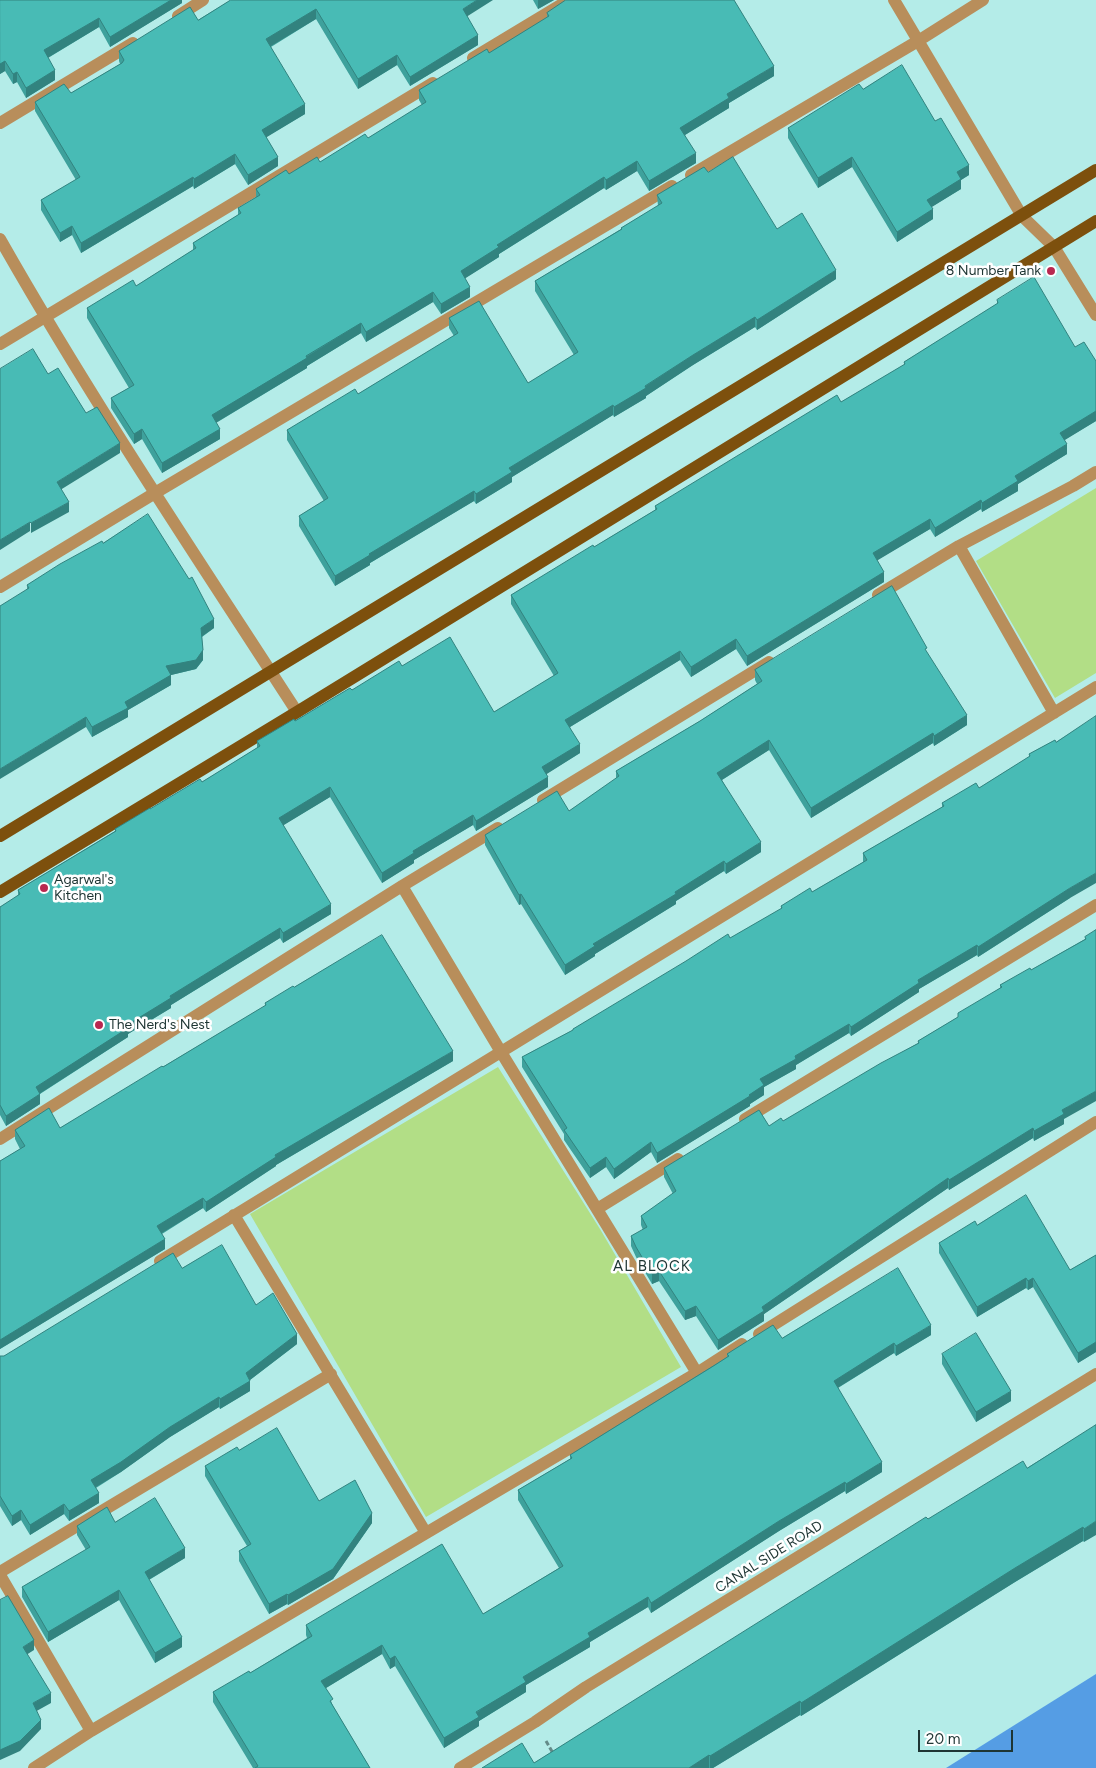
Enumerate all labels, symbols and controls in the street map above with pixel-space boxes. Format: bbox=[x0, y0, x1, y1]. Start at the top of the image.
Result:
place label: 8 Number Tank bbox=[946, 263, 1041, 279]
marker: 8 Number Tank bbox=[1045, 265, 1057, 277]
place label: Agarwal's Kitchen bbox=[54, 872, 114, 904]
marker: Agarwal's Kitchen bbox=[38, 882, 50, 894]
place label: The Nerd's Nest bbox=[109, 1017, 210, 1033]
marker: The Nerd's Nest bbox=[93, 1019, 105, 1031]
district label: AL BLOCK bbox=[612, 1258, 692, 1276]
street label: CANAL SIDE ROAD bbox=[712, 1517, 826, 1597]
scale bar bbox=[921, 1720, 1016, 1752]
text: 20 m bbox=[926, 1730, 960, 1748]

